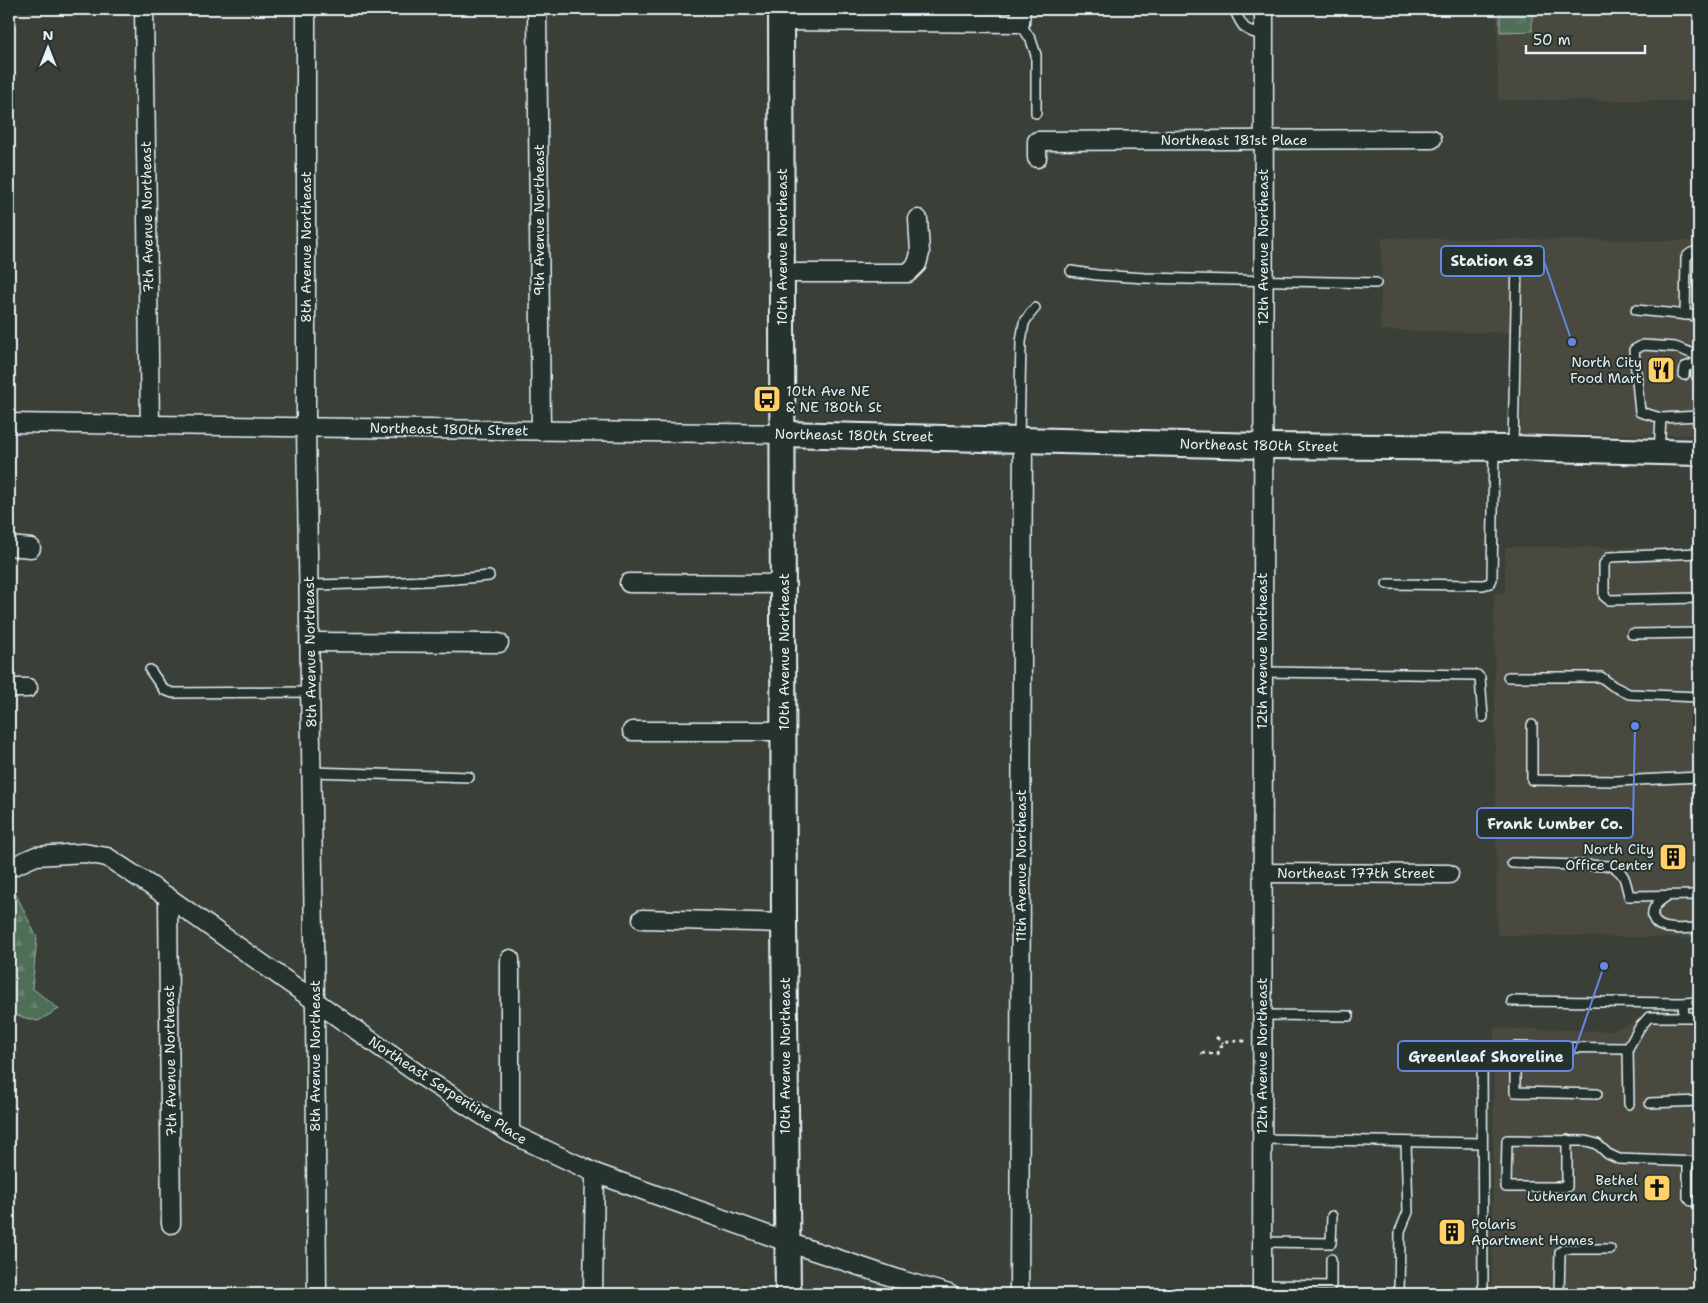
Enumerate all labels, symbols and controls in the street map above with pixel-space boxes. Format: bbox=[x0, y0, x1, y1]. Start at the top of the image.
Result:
north arrow bbox=[22, 22, 72, 72]
scale bar bbox=[1526, 22, 1644, 54]
text: N bbox=[42, 26, 54, 44]
text: 50 m bbox=[1533, 30, 1571, 50]
street label: Northeast 181st Place bbox=[1161, 131, 1308, 149]
street label: 7th Avenue Northeast bbox=[137, 141, 157, 293]
street label: 9th Avenue Northeast bbox=[530, 144, 548, 296]
street label: 10th Avenue Northeast bbox=[773, 168, 791, 326]
street label: 12th Avenue Northeast bbox=[1254, 169, 1272, 325]
street label: 8th Avenue Northeast bbox=[297, 171, 315, 323]
callout: Station 63 bbox=[1441, 246, 1544, 276]
text: Station 63 bbox=[1450, 251, 1534, 271]
place label: North City Food Mart bbox=[1570, 353, 1642, 387]
restaurant icon: North City Food Mart bbox=[1646, 355, 1676, 385]
place label: 10th Ave NE & NE 180th St bbox=[786, 382, 882, 416]
bus stop icon: 10th Ave NE & NE 180th St bbox=[752, 384, 782, 414]
street label: Northeast 180th Street bbox=[369, 419, 529, 439]
street label: Northeast 180th Street bbox=[774, 425, 934, 445]
street label: Northeast 180th Street bbox=[1179, 435, 1339, 455]
street label: 10th Avenue Northeast bbox=[775, 573, 793, 731]
street label: 12th Avenue Northeast bbox=[1253, 573, 1271, 729]
street label: 8th Avenue Northeast bbox=[300, 576, 320, 728]
street label: 11th Avenue Northeast bbox=[1012, 789, 1030, 943]
callout: Frank Lumber Co. bbox=[1477, 808, 1633, 838]
text: Frank Lumber Co. bbox=[1487, 814, 1623, 834]
place label: North City Office Center bbox=[1565, 840, 1654, 874]
building icon: North City Office Center bbox=[1658, 842, 1688, 872]
street label: Northeast 177th Street bbox=[1277, 864, 1435, 882]
street label: 10th Avenue Northeast bbox=[776, 977, 794, 1135]
street label: 12th Avenue Northeast bbox=[1253, 978, 1271, 1134]
street label: 8th Avenue Northeast bbox=[306, 980, 324, 1132]
street label: 7th Avenue Northeast bbox=[160, 985, 180, 1137]
street label: Northeast Serpentine Place bbox=[365, 1032, 531, 1148]
callout: Greenleaf Shoreline bbox=[1398, 1041, 1573, 1071]
text: Greenleaf Shoreline bbox=[1408, 1047, 1564, 1067]
place label: Bethel Lutheran Church bbox=[1527, 1171, 1639, 1205]
church icon: Bethel Lutheran Church bbox=[1642, 1173, 1672, 1203]
place label: Polaris Apartment Homes bbox=[1471, 1215, 1594, 1249]
building icon: Polaris Apartment Homes bbox=[1437, 1217, 1467, 1247]

